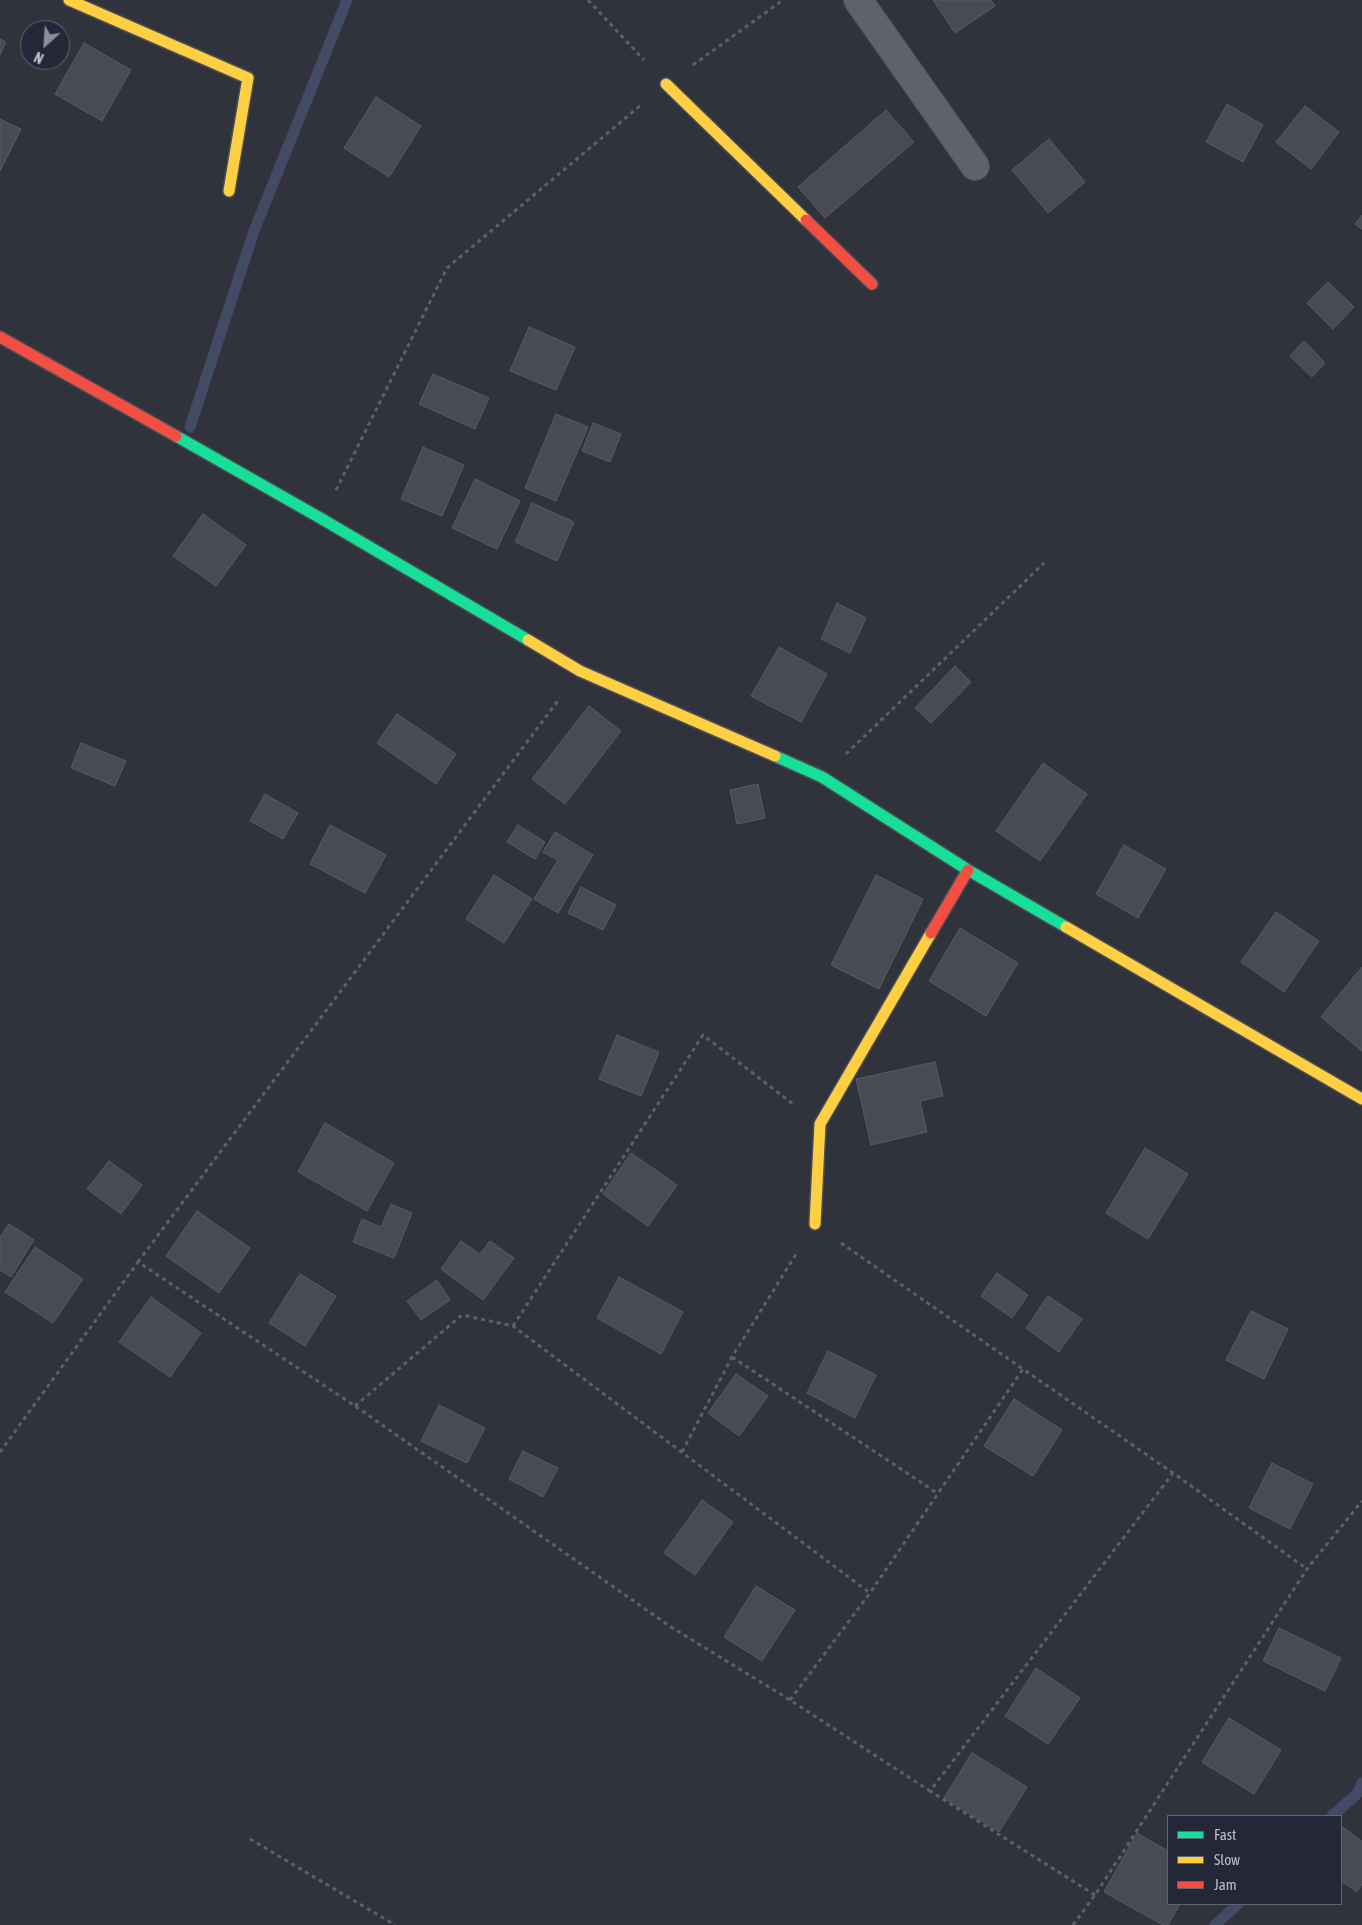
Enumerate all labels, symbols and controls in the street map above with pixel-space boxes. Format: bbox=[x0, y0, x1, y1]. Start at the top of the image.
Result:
north arrow bbox=[20, 20, 70, 70]
text: N bbox=[32, 49, 46, 67]
legend bbox=[1167, 1815, 1342, 1905]
text: Fast bbox=[1214, 1826, 1236, 1843]
text: Slow bbox=[1214, 1851, 1240, 1868]
text: Jam bbox=[1214, 1876, 1237, 1893]

